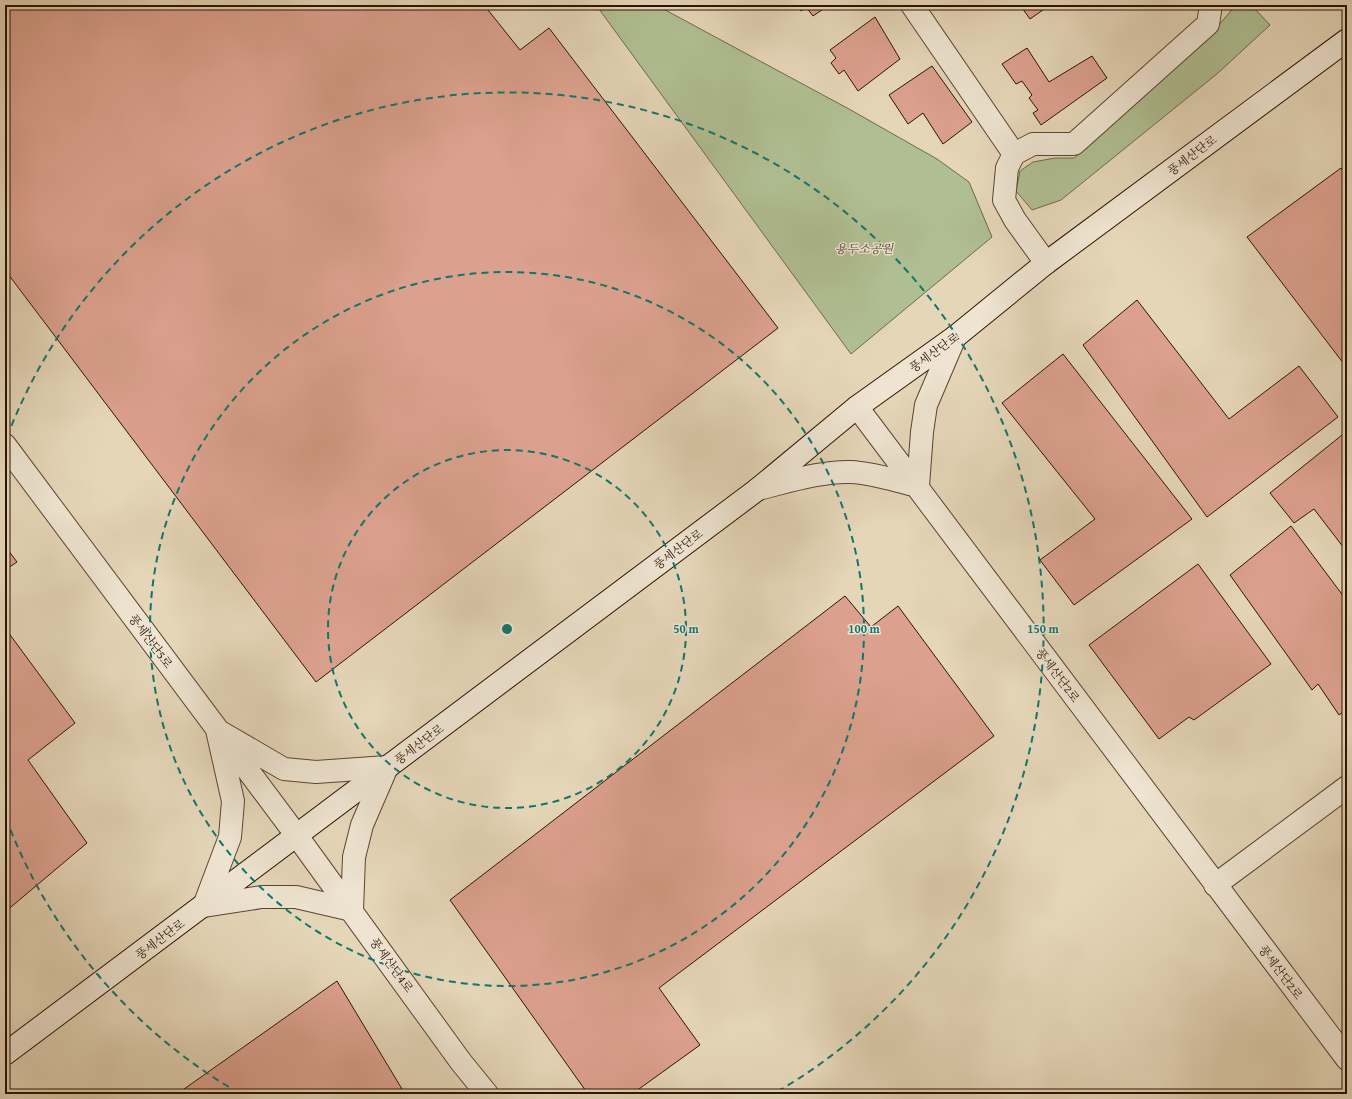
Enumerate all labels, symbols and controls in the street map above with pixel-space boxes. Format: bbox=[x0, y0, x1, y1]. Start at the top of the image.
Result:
street label: 풍세산단로 bbox=[1164, 131, 1221, 179]
park label: 용두소공원 bbox=[835, 240, 894, 257]
street label: 풍세산단로 bbox=[906, 328, 963, 376]
street label: 풍세산단로 bbox=[650, 525, 707, 573]
street label: 풍세산단5로 bbox=[125, 610, 177, 672]
text: 50 m bbox=[673, 620, 699, 637]
text: 100 m bbox=[848, 620, 881, 637]
text: 150 m bbox=[1027, 620, 1060, 637]
centre of rings bbox=[500, 622, 514, 636]
street label: 풍세산단2로 bbox=[1032, 644, 1084, 706]
street label: 풍세산단로 bbox=[391, 720, 448, 768]
street label: 풍세산단로 bbox=[132, 915, 189, 963]
street label: 풍세산단4로 bbox=[366, 934, 418, 996]
street label: 풍세산단2로 bbox=[1255, 941, 1307, 1003]

